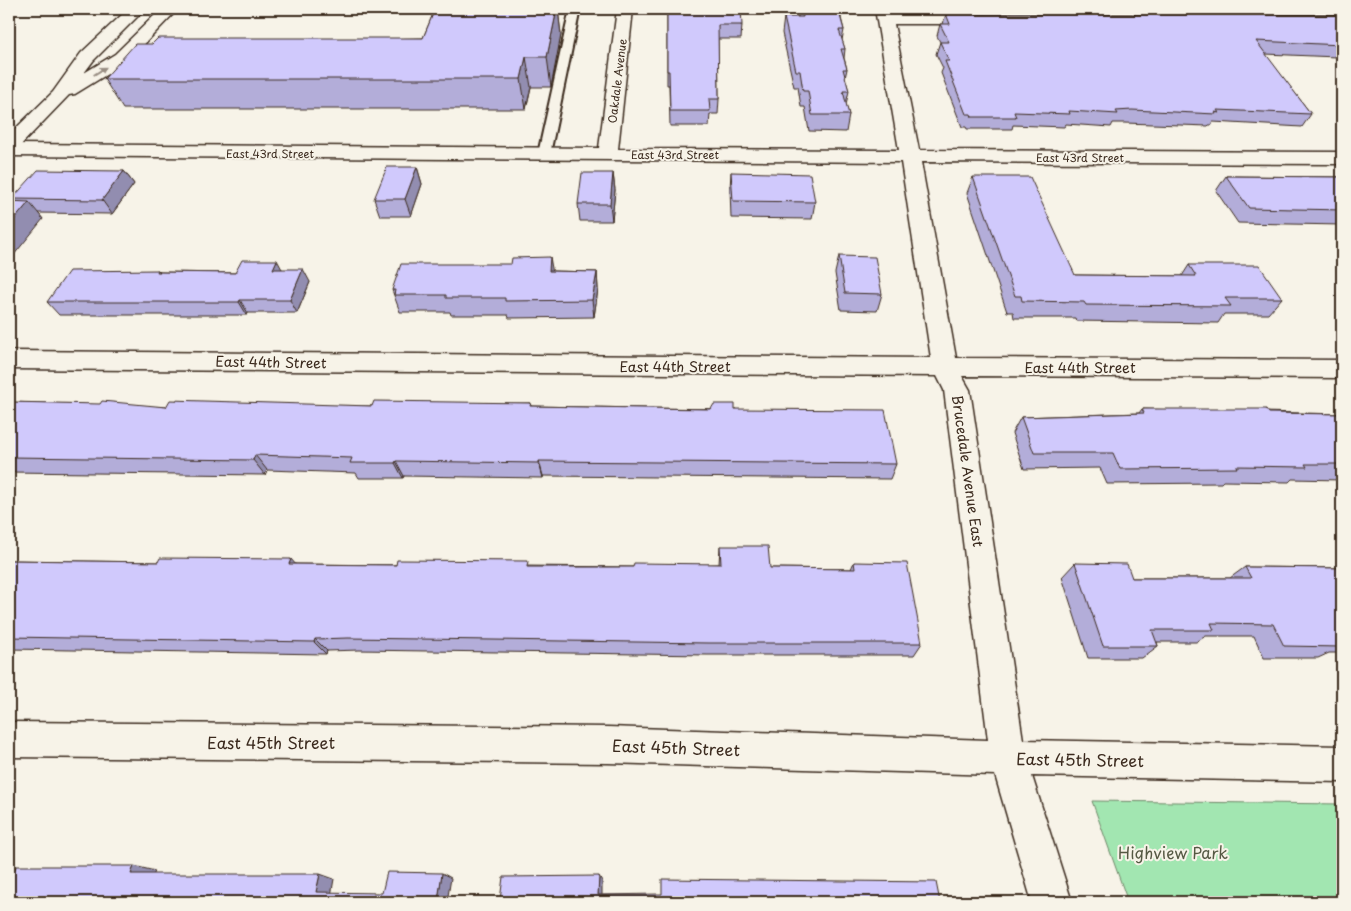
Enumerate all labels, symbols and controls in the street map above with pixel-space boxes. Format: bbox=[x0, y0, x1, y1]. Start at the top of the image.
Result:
street label: Oakdale Avenue bbox=[603, 38, 631, 124]
one-way arrow bbox=[94, 66, 107, 75]
street label: East 43rd Street bbox=[226, 145, 315, 162]
street label: East 43rd Street bbox=[631, 146, 720, 163]
street label: East 43rd Street bbox=[1036, 149, 1125, 166]
street label: East 44th Street bbox=[215, 351, 327, 373]
street label: East 44th Street bbox=[619, 356, 731, 377]
street label: East 44th Street bbox=[1024, 357, 1136, 378]
street label: Brucedale Avenue East bbox=[947, 394, 989, 549]
street label: East 45th Street bbox=[207, 730, 335, 754]
street label: East 45th Street bbox=[612, 733, 741, 761]
street label: East 45th Street bbox=[1016, 746, 1145, 772]
park label: Highview Park bbox=[1118, 840, 1228, 864]

